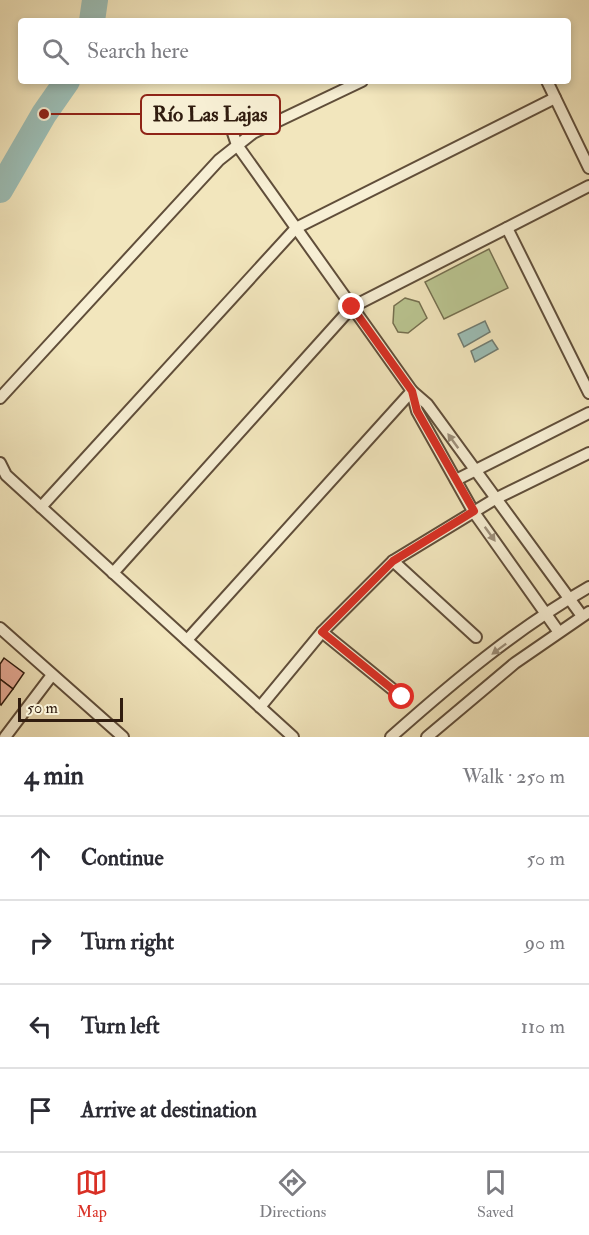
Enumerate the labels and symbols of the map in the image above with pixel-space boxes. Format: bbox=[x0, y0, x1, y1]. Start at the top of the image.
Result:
callout: Río Las Lajas bbox=[141, 95, 280, 134]
text: Río Las Lajas bbox=[152, 101, 268, 128]
route end bbox=[338, 293, 364, 319]
one-way arrow bbox=[448, 434, 460, 449]
one-way arrow bbox=[484, 525, 496, 541]
one-way arrow bbox=[491, 642, 506, 654]
route start bbox=[388, 683, 414, 709]
scale bar bbox=[18, 695, 123, 722]

